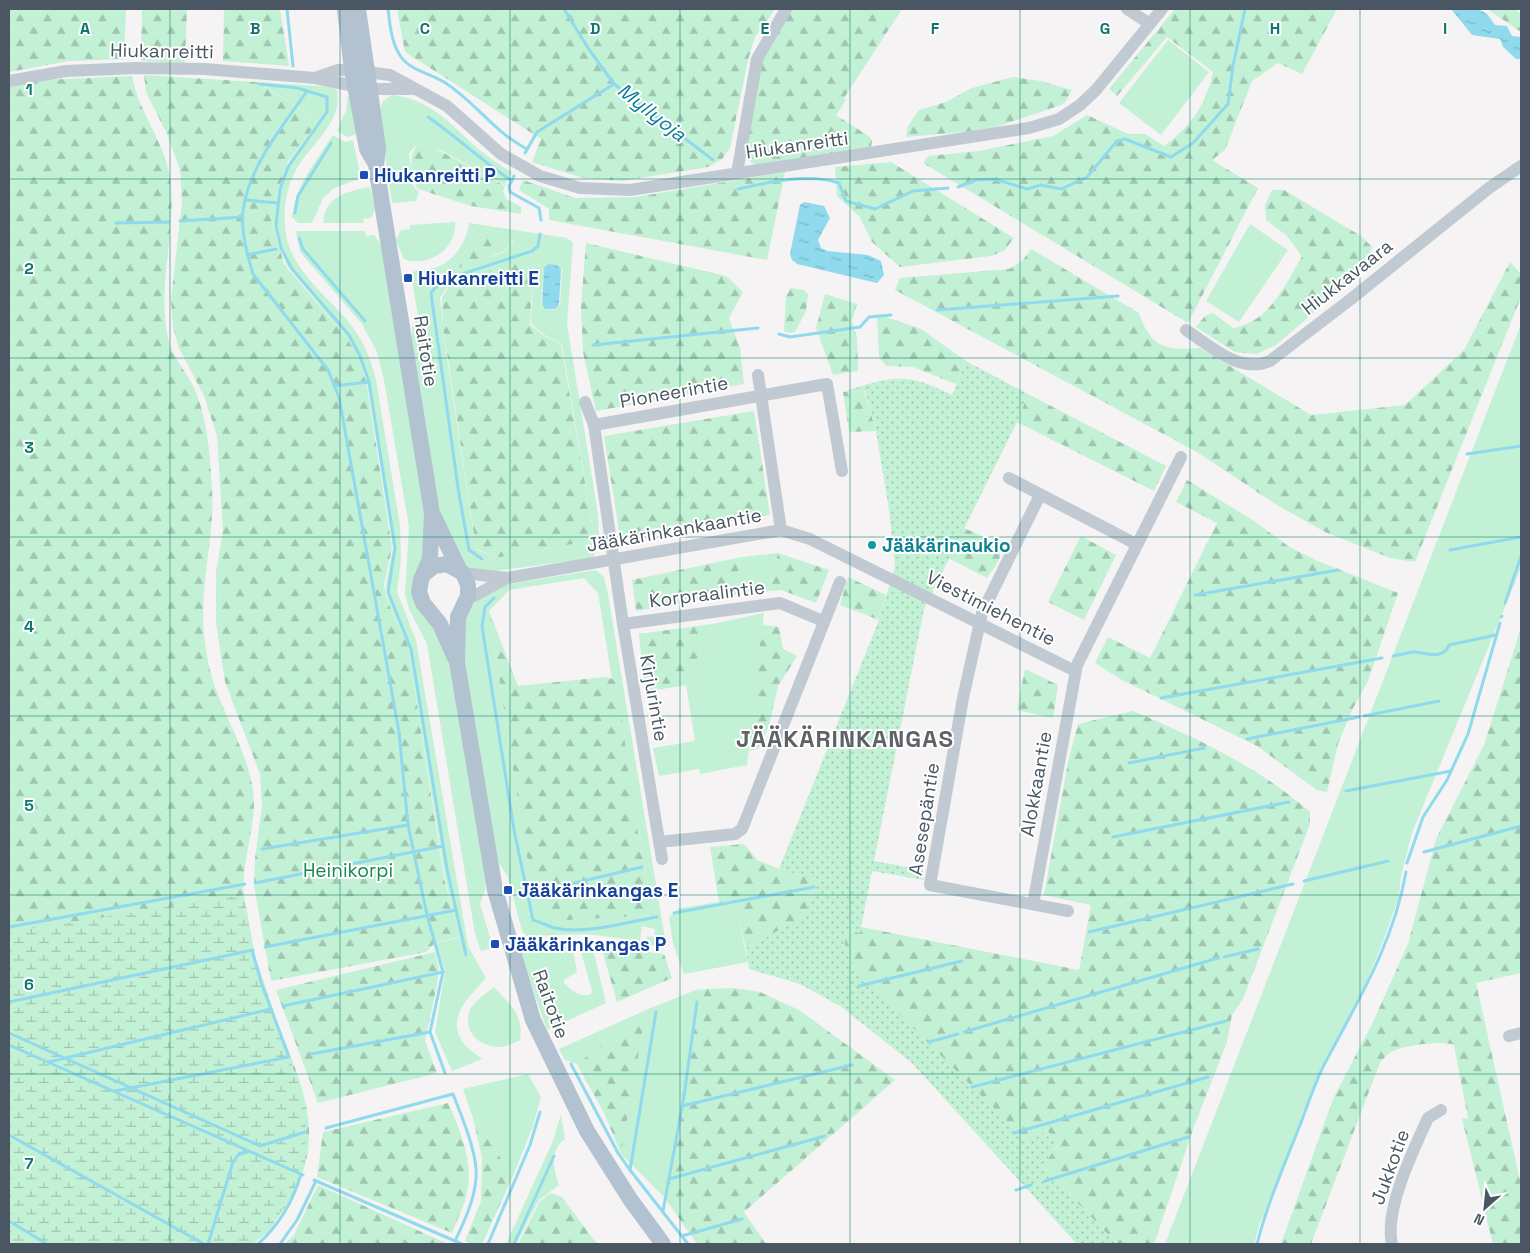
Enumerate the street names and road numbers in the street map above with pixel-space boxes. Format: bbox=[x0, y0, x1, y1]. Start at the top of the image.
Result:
street label: Hiukanreitti bbox=[110, 38, 214, 64]
street label: Hiukanreitti bbox=[744, 125, 850, 165]
street label: Hiukkavaara bbox=[1296, 234, 1398, 320]
street label: Raitotie bbox=[408, 313, 444, 389]
street label: Pioneerintie bbox=[618, 370, 730, 414]
street label: Jääkärinkankaantie bbox=[584, 502, 764, 558]
street label: Viestimiehentie bbox=[922, 565, 1060, 651]
street label: Korpraalintie bbox=[648, 575, 766, 613]
street label: Kirjurintie bbox=[634, 653, 674, 743]
street label: Alokkaantie bbox=[1014, 729, 1058, 839]
street label: Asesepäntie bbox=[903, 761, 945, 877]
street label: Raitotie bbox=[527, 966, 575, 1042]
street label: Jukkotie bbox=[1365, 1126, 1415, 1208]

